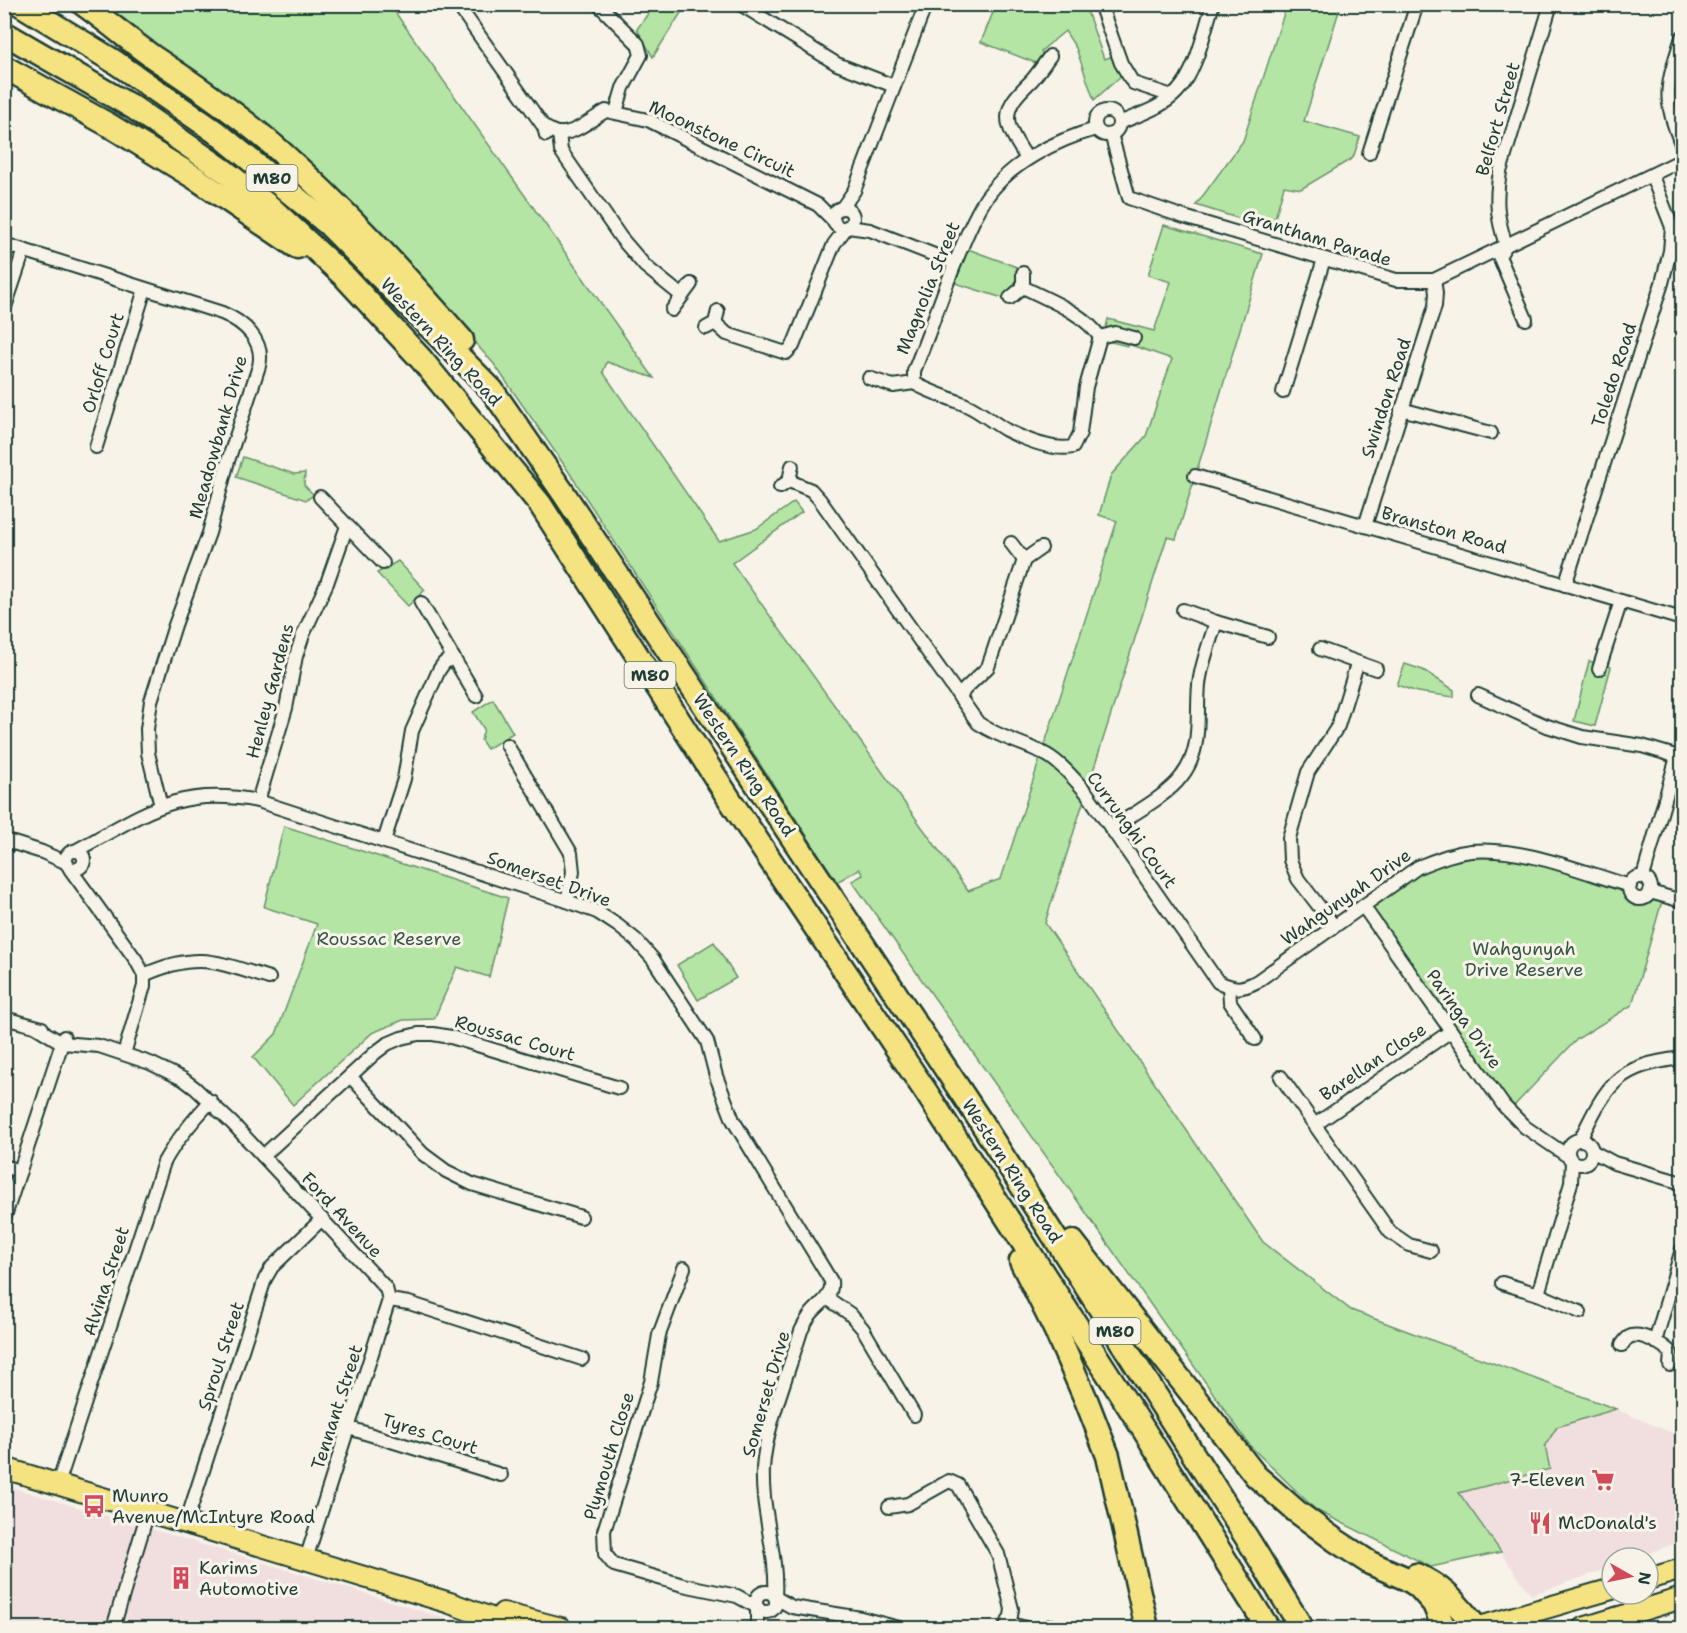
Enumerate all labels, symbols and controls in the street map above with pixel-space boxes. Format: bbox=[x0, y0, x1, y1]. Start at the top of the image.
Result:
street label: Belfort Street bbox=[1470, 59, 1526, 179]
street label: Moonstone Circuit bbox=[645, 95, 799, 183]
road number: M80 bbox=[246, 165, 298, 191]
street label: Grantham Parade bbox=[1240, 204, 1394, 272]
street label: Magnolia Street bbox=[890, 218, 966, 358]
street label: Western Ring Road bbox=[375, 272, 507, 412]
street label: Orloff Court bbox=[76, 310, 130, 416]
street label: Toledo Road bbox=[1586, 320, 1642, 430]
street label: Swindon Road bbox=[1355, 335, 1417, 461]
street label: Meadowbank Drive bbox=[183, 352, 253, 522]
street label: Branston Road bbox=[1379, 501, 1509, 559]
street label: Henley Gardens bbox=[240, 621, 300, 761]
road number: M80 bbox=[624, 662, 676, 688]
street label: Western Ring Road bbox=[687, 689, 801, 841]
street label: Currunghi Court bbox=[1081, 767, 1183, 893]
street label: Wahgunyah Drive bbox=[1276, 843, 1416, 951]
street label: Somerset Drive bbox=[484, 845, 614, 913]
park label: Roussac Reserve bbox=[317, 927, 461, 951]
park label: Wahgunyah Drive Reserve bbox=[1465, 937, 1583, 982]
street label: Paringa Drive bbox=[1421, 964, 1507, 1074]
street label: Roussac Court bbox=[452, 1009, 578, 1067]
street label: Barellan Close bbox=[1315, 1017, 1431, 1107]
street label: Western Ring Road bbox=[956, 1094, 1068, 1248]
street label: Ford Avenue bbox=[296, 1167, 388, 1263]
street label: Alvina Street bbox=[77, 1223, 135, 1339]
street label: Sproul Street bbox=[192, 1298, 250, 1413]
road number: M80 bbox=[1090, 1318, 1140, 1344]
street label: Somerset Drive bbox=[736, 1328, 796, 1460]
street label: Tennant Street bbox=[306, 1341, 369, 1472]
street label: Plymouth Close bbox=[578, 1389, 640, 1523]
street label: Tyres Court bbox=[379, 1408, 481, 1460]
supermarket icon: 7-Eleven bbox=[1590, 1467, 1616, 1493]
place label: 7-Eleven bbox=[1509, 1468, 1585, 1492]
place label: Munro Avenue/McIntyre Road bbox=[112, 1484, 315, 1529]
bus stop icon: Munro Avenue/McIntyre Road bbox=[81, 1493, 107, 1519]
restaurant icon: McDonald's bbox=[1527, 1510, 1553, 1536]
place label: McDonald's bbox=[1558, 1511, 1657, 1535]
north arrow bbox=[1600, 1546, 1660, 1606]
place label: Karims Automotive bbox=[199, 1556, 299, 1601]
building icon: Karims Automotive bbox=[168, 1565, 194, 1591]
text: N bbox=[1633, 1570, 1656, 1586]

